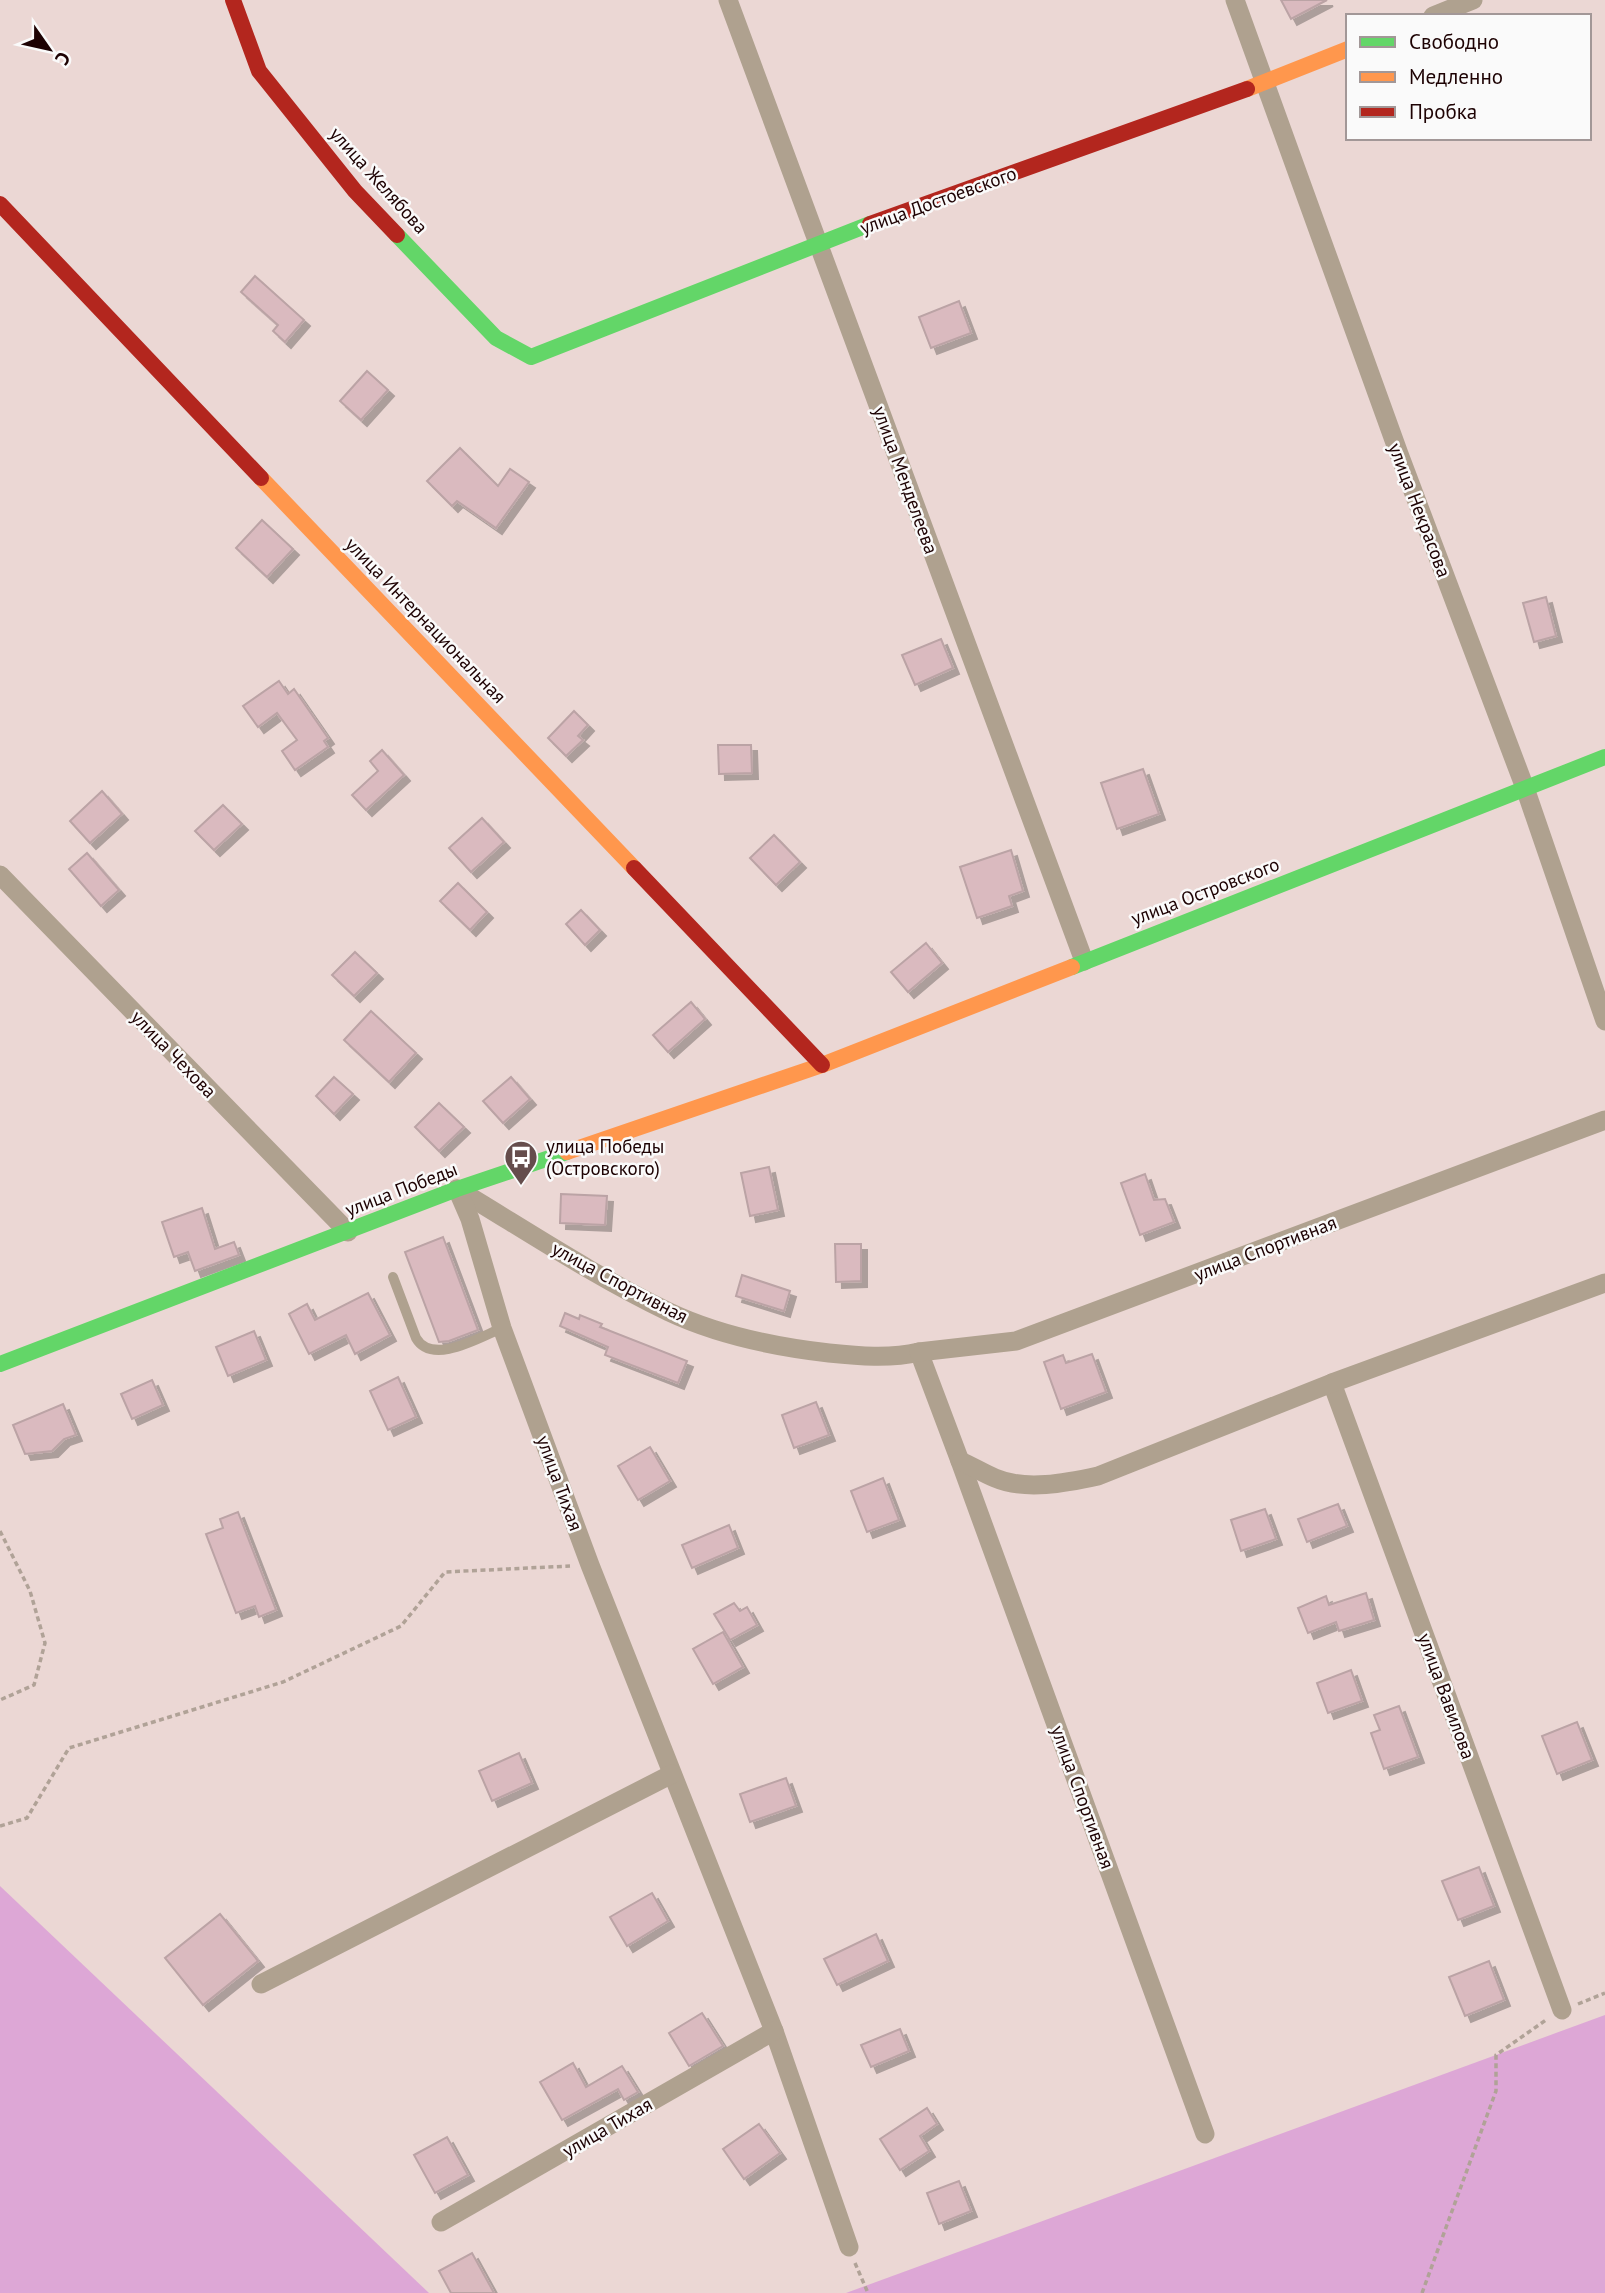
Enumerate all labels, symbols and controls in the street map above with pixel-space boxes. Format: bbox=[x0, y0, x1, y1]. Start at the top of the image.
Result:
north arrow bbox=[14, 14, 84, 84]
legend bbox=[1346, 14, 1591, 140]
text: Свободно bbox=[1409, 28, 1499, 55]
text: С bbox=[50, 47, 76, 70]
text: Медленно bbox=[1409, 63, 1503, 90]
text: Пробка bbox=[1409, 98, 1477, 125]
street label: улица Желябова bbox=[325, 122, 433, 238]
street label: улица Достоевского bbox=[856, 161, 1020, 239]
street label: улица Менделеева bbox=[868, 403, 944, 557]
street label: улица Некрасова bbox=[1383, 439, 1457, 581]
street label: улица Интернациональная bbox=[341, 532, 511, 708]
street label: улица Островского bbox=[1128, 852, 1282, 930]
street label: улица Чехова bbox=[126, 1005, 222, 1103]
place label: улица Победы (Островского) bbox=[546, 1134, 664, 1180]
bus stop icon: улица Победы (Островского) bbox=[502, 1138, 540, 1187]
street label: улица Победы bbox=[341, 1157, 461, 1221]
street label: улица Спортивная bbox=[1190, 1210, 1340, 1286]
street label: улица Спортивная bbox=[548, 1236, 692, 1328]
street label: улица Тихая bbox=[532, 1432, 588, 1534]
street label: улица Вавилова bbox=[1413, 1630, 1481, 1762]
street label: улица Спортивная bbox=[1046, 1722, 1120, 1872]
street label: улица Тихая bbox=[558, 2092, 656, 2162]

